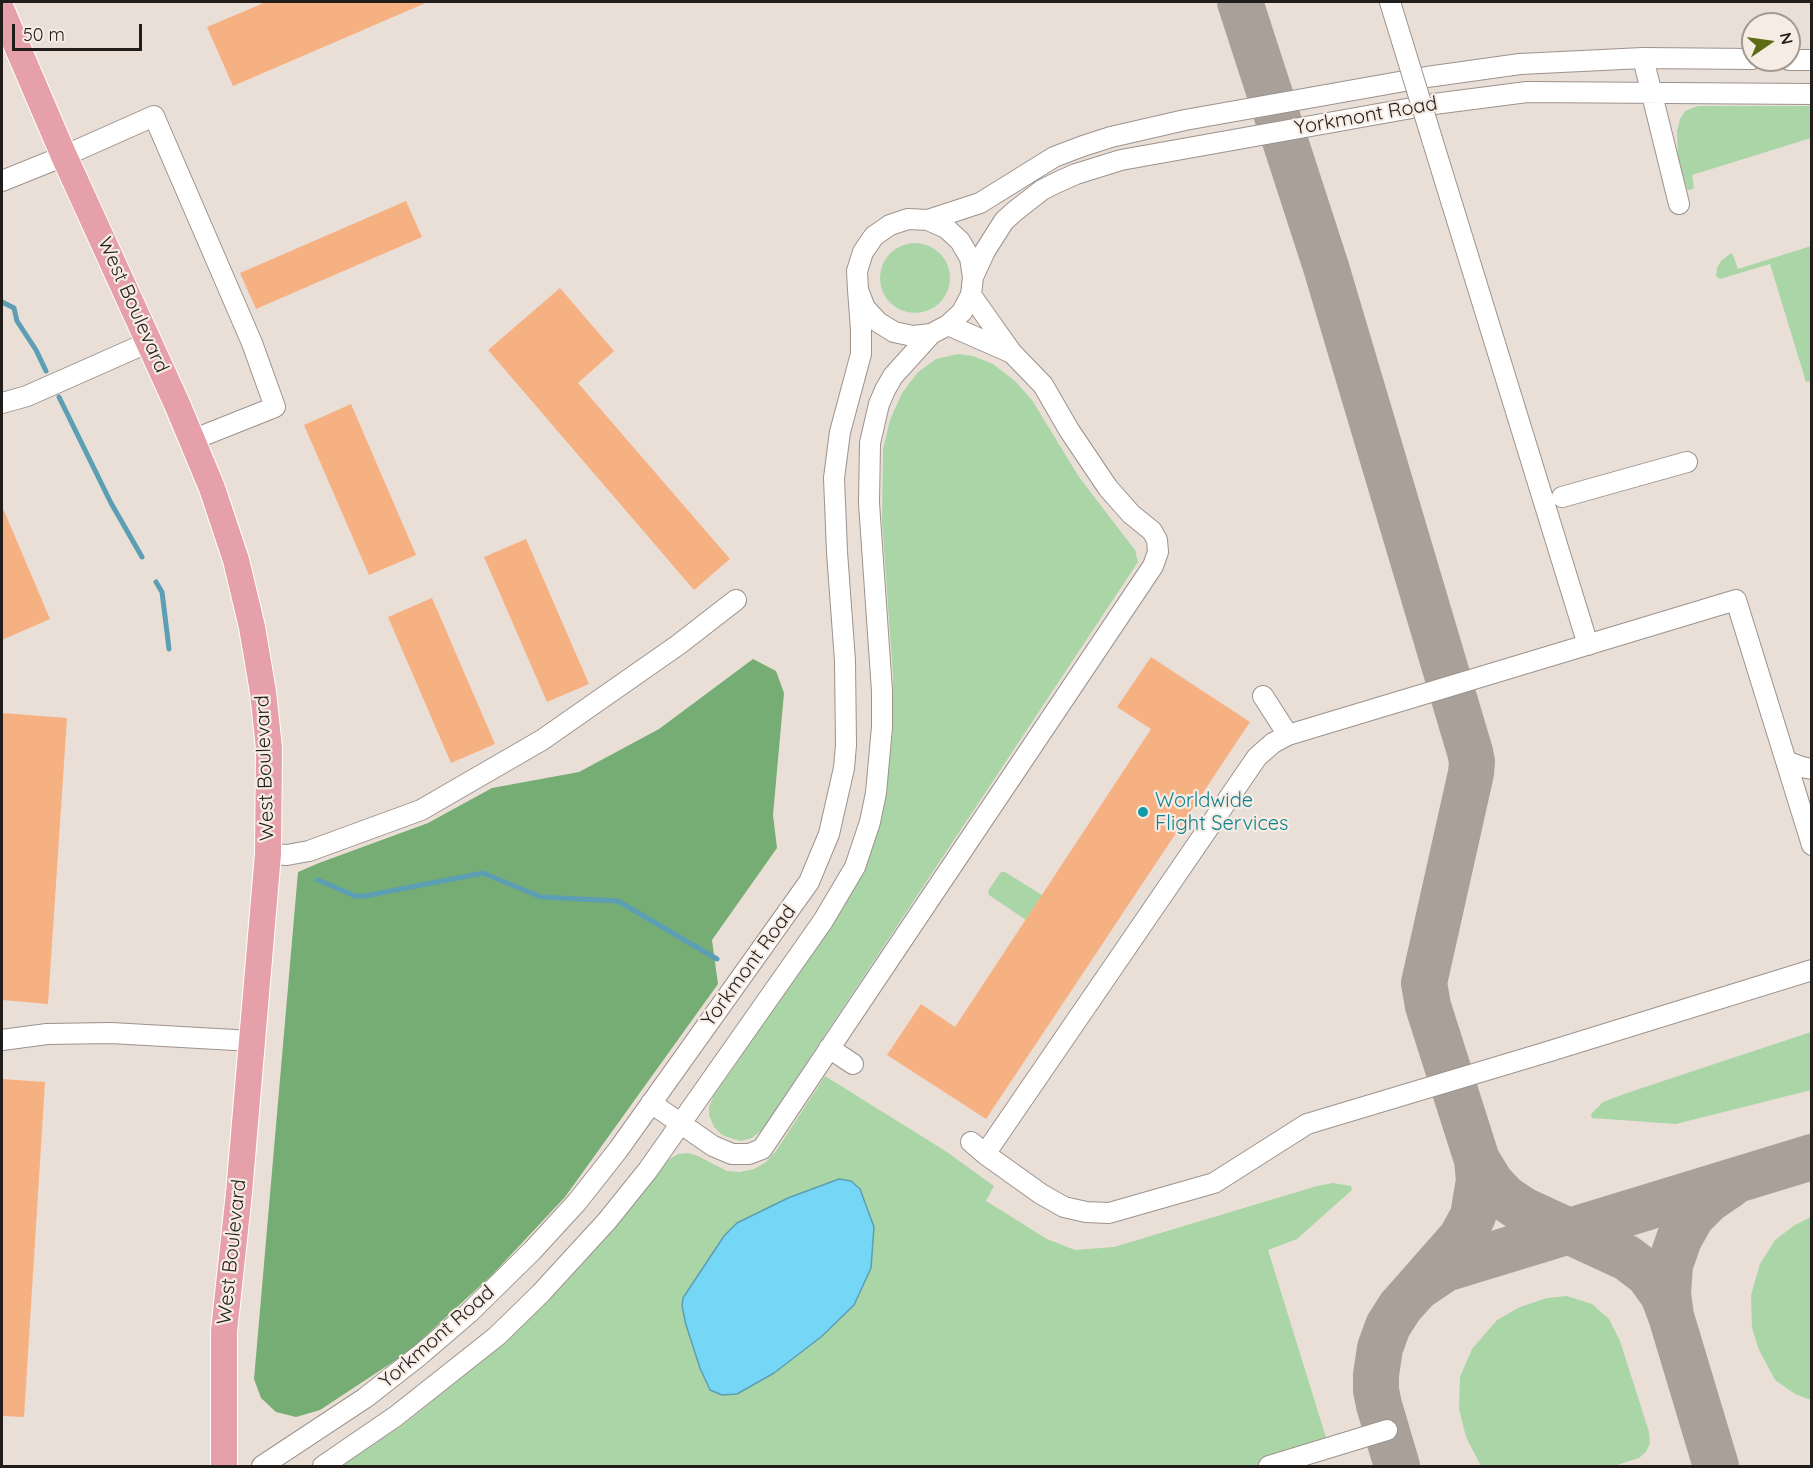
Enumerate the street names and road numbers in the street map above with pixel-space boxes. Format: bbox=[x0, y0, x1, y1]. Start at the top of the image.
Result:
street label: Yorkmont Road bbox=[1293, 92, 1439, 140]
street label: West Boulevard bbox=[92, 233, 174, 377]
street label: West Boulevard bbox=[250, 695, 280, 841]
street label: Yorkmont Road bbox=[697, 900, 801, 1032]
street label: West Boulevard bbox=[212, 1178, 252, 1326]
street label: Yorkmont Road bbox=[375, 1281, 499, 1393]

